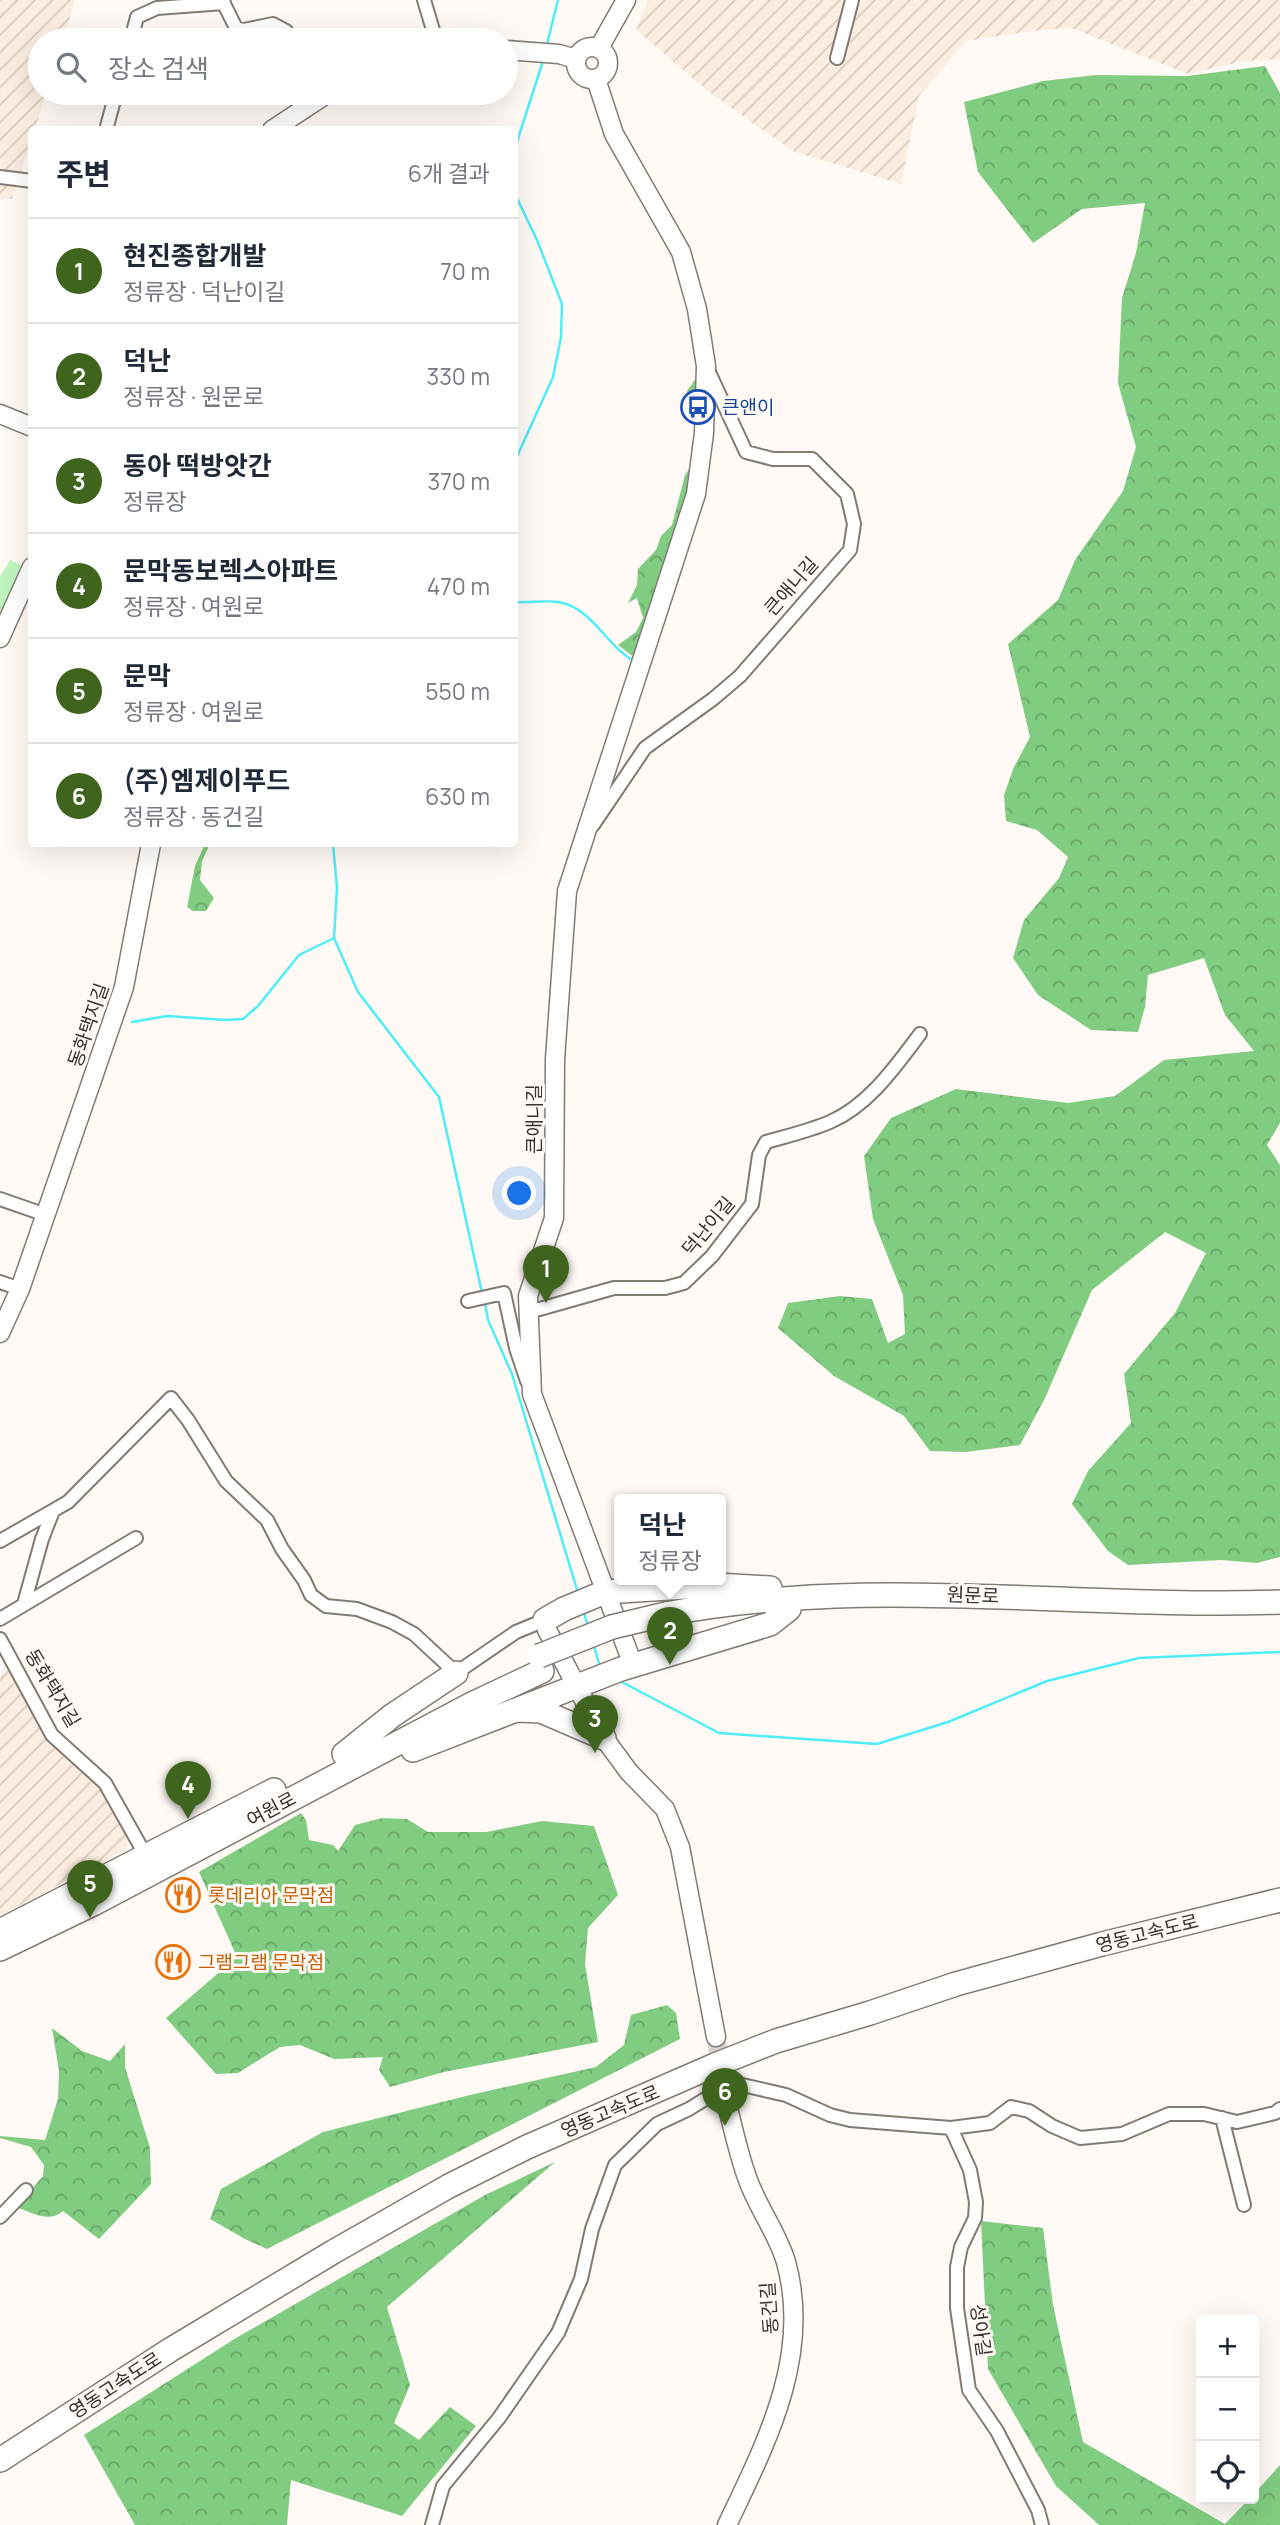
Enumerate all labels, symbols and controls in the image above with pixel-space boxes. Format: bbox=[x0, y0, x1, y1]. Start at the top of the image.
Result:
search box bbox=[28, 28, 518, 105]
icon: search bbox=[52, 48, 90, 86]
text: 장소 검색 bbox=[108, 50, 209, 86]
text: 주변 bbox=[56, 153, 111, 194]
text: 6개 결과 bbox=[408, 157, 490, 189]
text: 현진종합개발 bbox=[123, 237, 267, 273]
text: 1 bbox=[74, 255, 84, 287]
text: 70 m bbox=[440, 255, 490, 287]
text: 정류장 · 덕난이길 bbox=[123, 275, 286, 307]
text: 덕난 bbox=[123, 342, 171, 378]
text: 2 bbox=[72, 360, 86, 392]
text: 330 m bbox=[426, 360, 490, 392]
text: 정류장 · 원문로 bbox=[123, 380, 264, 412]
bus stop icon: 큰앤이 bbox=[679, 388, 717, 426]
place label: 큰앤이 bbox=[722, 394, 774, 420]
text: 동아 떡방앗간 bbox=[123, 447, 272, 483]
text: 3 bbox=[72, 465, 86, 497]
text: 370 m bbox=[428, 465, 490, 497]
text: 정류장 bbox=[123, 485, 186, 517]
street label: 큰애니길 bbox=[758, 551, 824, 621]
text: 문막동보렉스아파트 bbox=[123, 552, 338, 588]
text: 4 bbox=[72, 570, 86, 602]
text: 470 m bbox=[427, 570, 490, 602]
text: 정류장 · 여원로 bbox=[123, 590, 264, 622]
text: 문막 bbox=[123, 657, 171, 693]
text: 5 bbox=[72, 675, 86, 707]
text: 550 m bbox=[425, 675, 490, 707]
text: 정류장 · 여원로 bbox=[123, 695, 264, 727]
text: (주)엠제이푸드 bbox=[123, 762, 290, 798]
text: 6 bbox=[72, 780, 86, 812]
text: 630 m bbox=[425, 780, 490, 812]
text: 정류장 · 동건길 bbox=[123, 800, 264, 832]
street label: 동화택지길 bbox=[61, 979, 115, 1071]
street label: 큰애니길 bbox=[521, 1084, 547, 1154]
your location bbox=[502, 1176, 536, 1210]
street label: 덕난이길 bbox=[676, 1191, 740, 1261]
pin: 1 bbox=[523, 1245, 569, 1303]
popup bbox=[614, 1494, 726, 1585]
text: 덕난 bbox=[638, 1506, 686, 1542]
text: 정류장 bbox=[638, 1544, 702, 1576]
street label: 원문로 bbox=[946, 1581, 1000, 1609]
pin: 2 bbox=[647, 1607, 693, 1665]
street label: 동화택지길 bbox=[19, 1644, 87, 1732]
pin: 3 bbox=[572, 1695, 618, 1753]
pin: 4 bbox=[165, 1761, 211, 1819]
street label: 여원로 bbox=[242, 1785, 300, 1833]
pin: 5 bbox=[67, 1860, 113, 1918]
restaurant icon: 롯데리아 문막점 bbox=[164, 1876, 202, 1914]
place label: 롯데리아 문막점 bbox=[208, 1882, 334, 1908]
street label: 영동고속도로 bbox=[1093, 1908, 1201, 1958]
restaurant icon: 그램그램 문막점 bbox=[154, 1943, 192, 1981]
place label: 그램그램 문막점 bbox=[198, 1949, 324, 1975]
pin: 6 bbox=[702, 2068, 748, 2126]
street label: 영동고속도로 bbox=[557, 2079, 663, 2143]
street label: 동건길 bbox=[754, 2281, 784, 2335]
street label: 성아길 bbox=[964, 2302, 998, 2358]
map controls bbox=[1196, 2315, 1259, 2504]
button: + bbox=[1196, 2315, 1259, 2378]
street label: 영동고속도로 bbox=[64, 2346, 166, 2424]
button: − bbox=[1196, 2378, 1259, 2441]
button: locate bbox=[1196, 2441, 1259, 2504]

